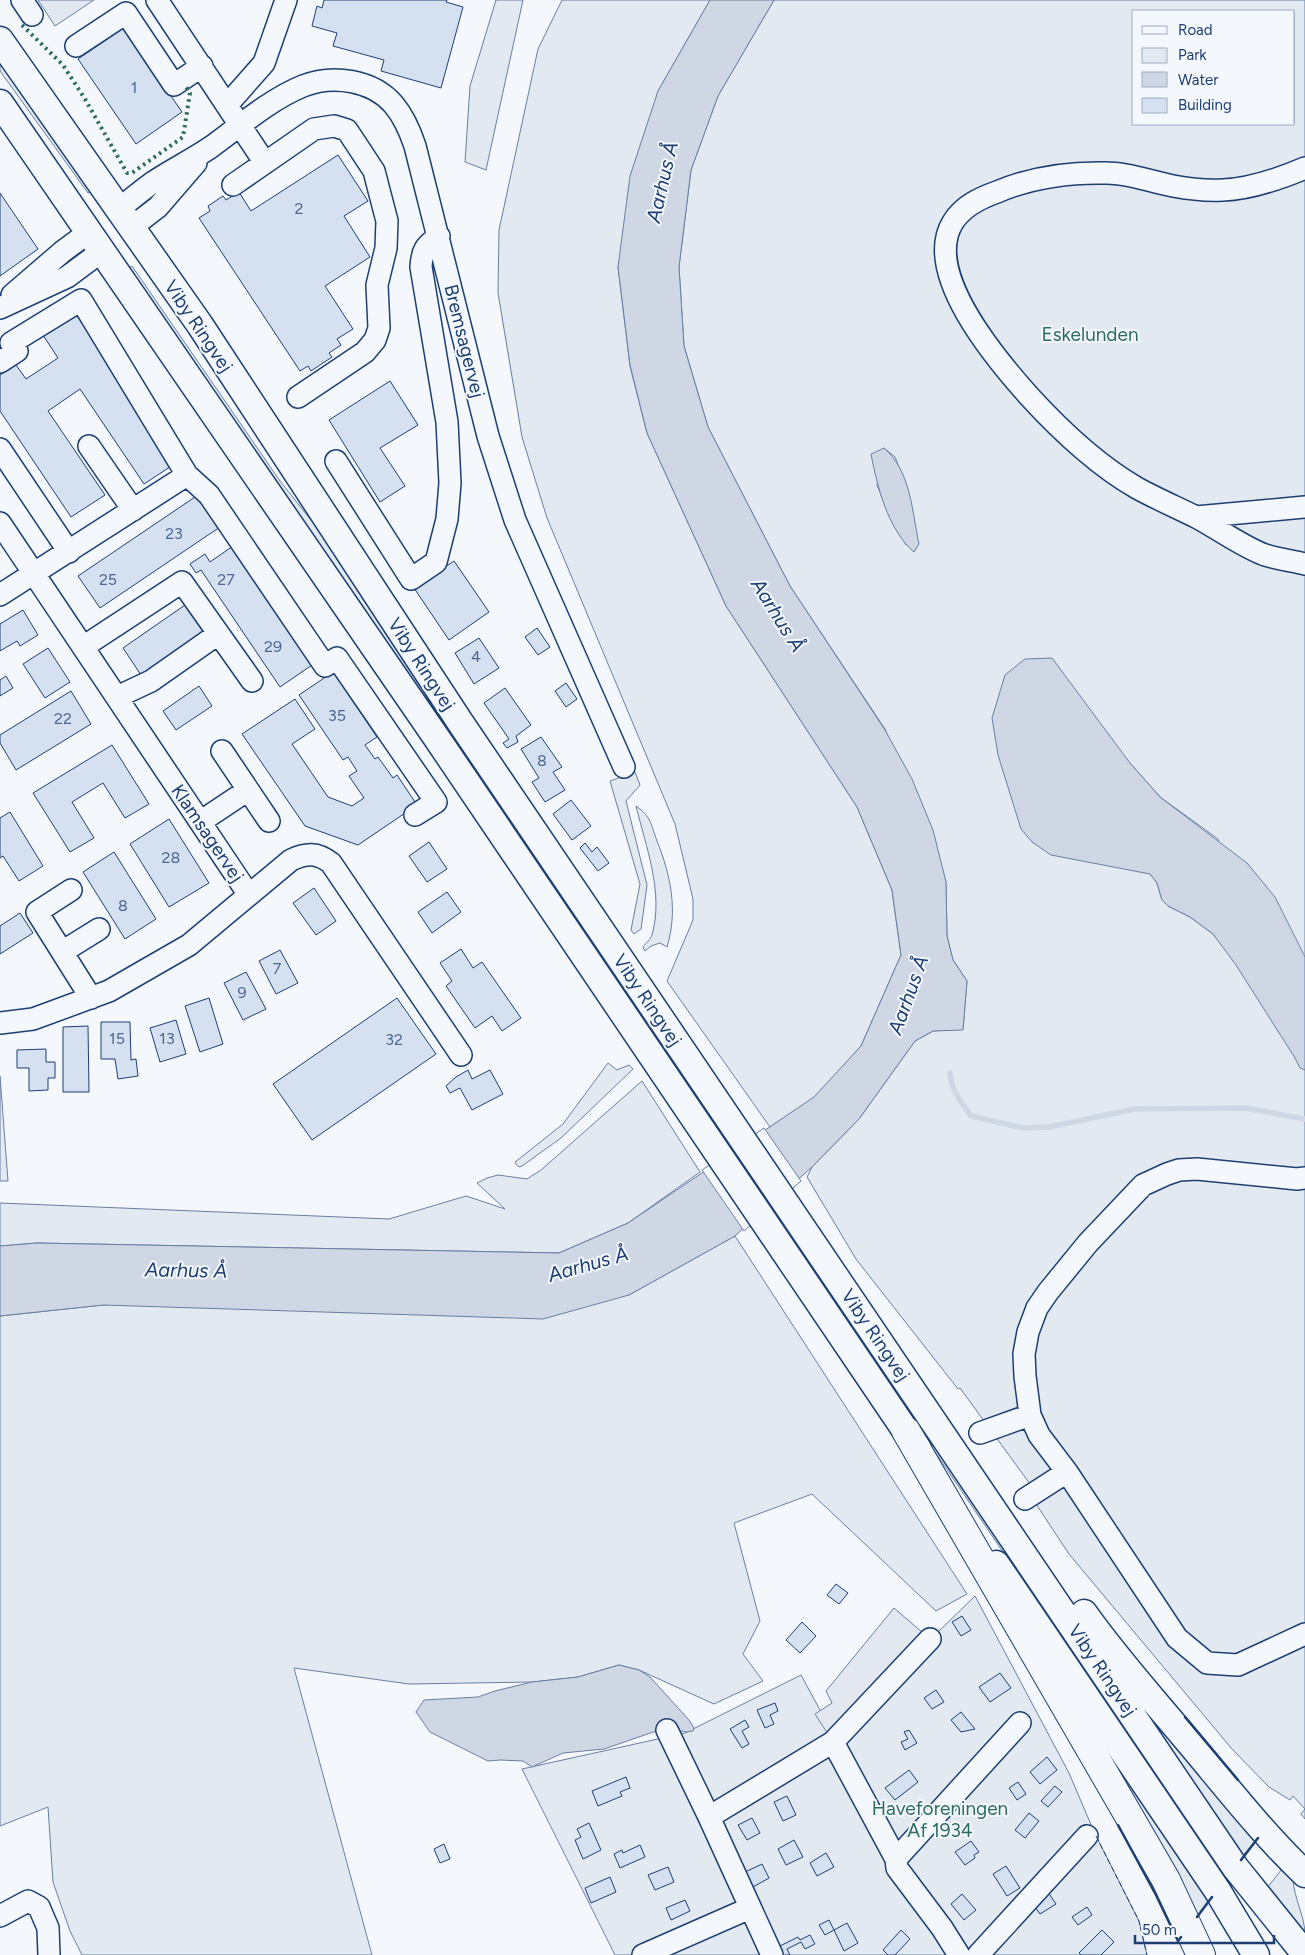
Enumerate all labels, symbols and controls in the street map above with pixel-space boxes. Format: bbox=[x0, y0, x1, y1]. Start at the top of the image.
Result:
legend bbox=[1132, 10, 1295, 125]
text: Road bbox=[1178, 21, 1213, 39]
text: Park bbox=[1178, 46, 1207, 64]
text: Water bbox=[1178, 71, 1218, 89]
house number: 1 bbox=[131, 78, 137, 97]
text: Building bbox=[1178, 96, 1232, 114]
water label: Aarhus Å bbox=[641, 139, 683, 226]
house number: 2 bbox=[295, 199, 303, 218]
street label: Viby Ringvej bbox=[159, 276, 238, 377]
street label: Bremsagervej bbox=[439, 282, 490, 400]
park label: Eskelunden bbox=[1042, 323, 1138, 346]
house number: 23 bbox=[165, 524, 183, 543]
house number: 25 bbox=[99, 570, 117, 589]
house number: 27 bbox=[217, 570, 235, 589]
water label: Aarhus Å bbox=[745, 573, 810, 656]
street label: Viby Ringvej bbox=[383, 613, 460, 715]
house number: 29 bbox=[264, 637, 282, 656]
house number: 4 bbox=[471, 647, 481, 666]
house number: 35 bbox=[328, 706, 346, 725]
house number: 22 bbox=[54, 709, 72, 728]
house number: 8 bbox=[537, 751, 547, 770]
street label: Klamsagervej bbox=[166, 780, 249, 887]
house number: 28 bbox=[162, 848, 180, 867]
house number: 8 bbox=[118, 896, 128, 915]
street label: Viby Ringvej bbox=[608, 950, 687, 1051]
water label: Aarhus Å bbox=[882, 952, 933, 1039]
house number: 7 bbox=[273, 959, 282, 978]
house number: 9 bbox=[237, 983, 247, 1002]
house number: 15 bbox=[109, 1029, 125, 1048]
house number: 13 bbox=[159, 1029, 175, 1048]
house number: 32 bbox=[385, 1030, 403, 1049]
water label: Aarhus Å bbox=[544, 1241, 631, 1287]
water label: Aarhus Å bbox=[144, 1257, 227, 1283]
street label: Viby Ringvej bbox=[836, 1285, 915, 1386]
street label: Viby Ringvej bbox=[1063, 1620, 1142, 1721]
park label: Haveforeningen Af 1934 bbox=[872, 1797, 1008, 1842]
scale bar bbox=[1135, 1912, 1274, 1944]
text: 50 m bbox=[1142, 1921, 1177, 1939]

